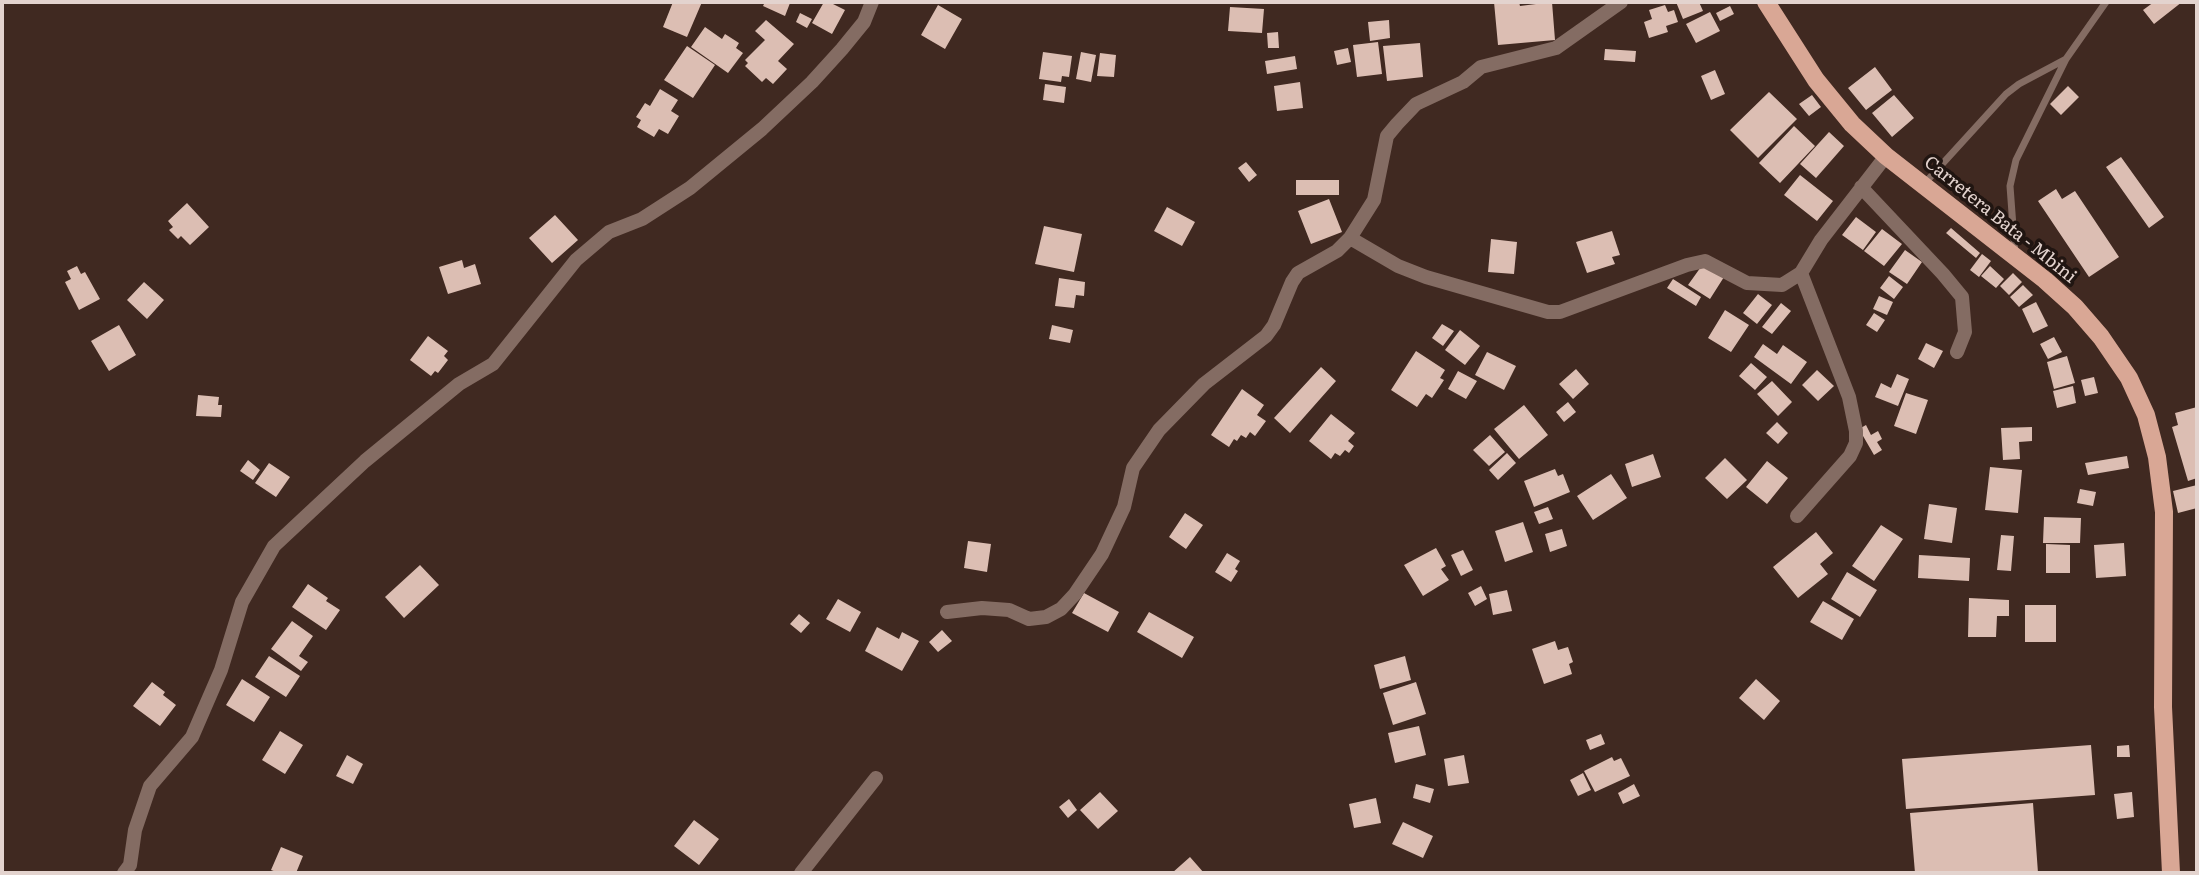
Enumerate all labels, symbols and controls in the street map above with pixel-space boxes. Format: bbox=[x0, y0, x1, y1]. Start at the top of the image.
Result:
street label: Carretera Bata - Mbini bbox=[1919, 152, 2081, 288]

